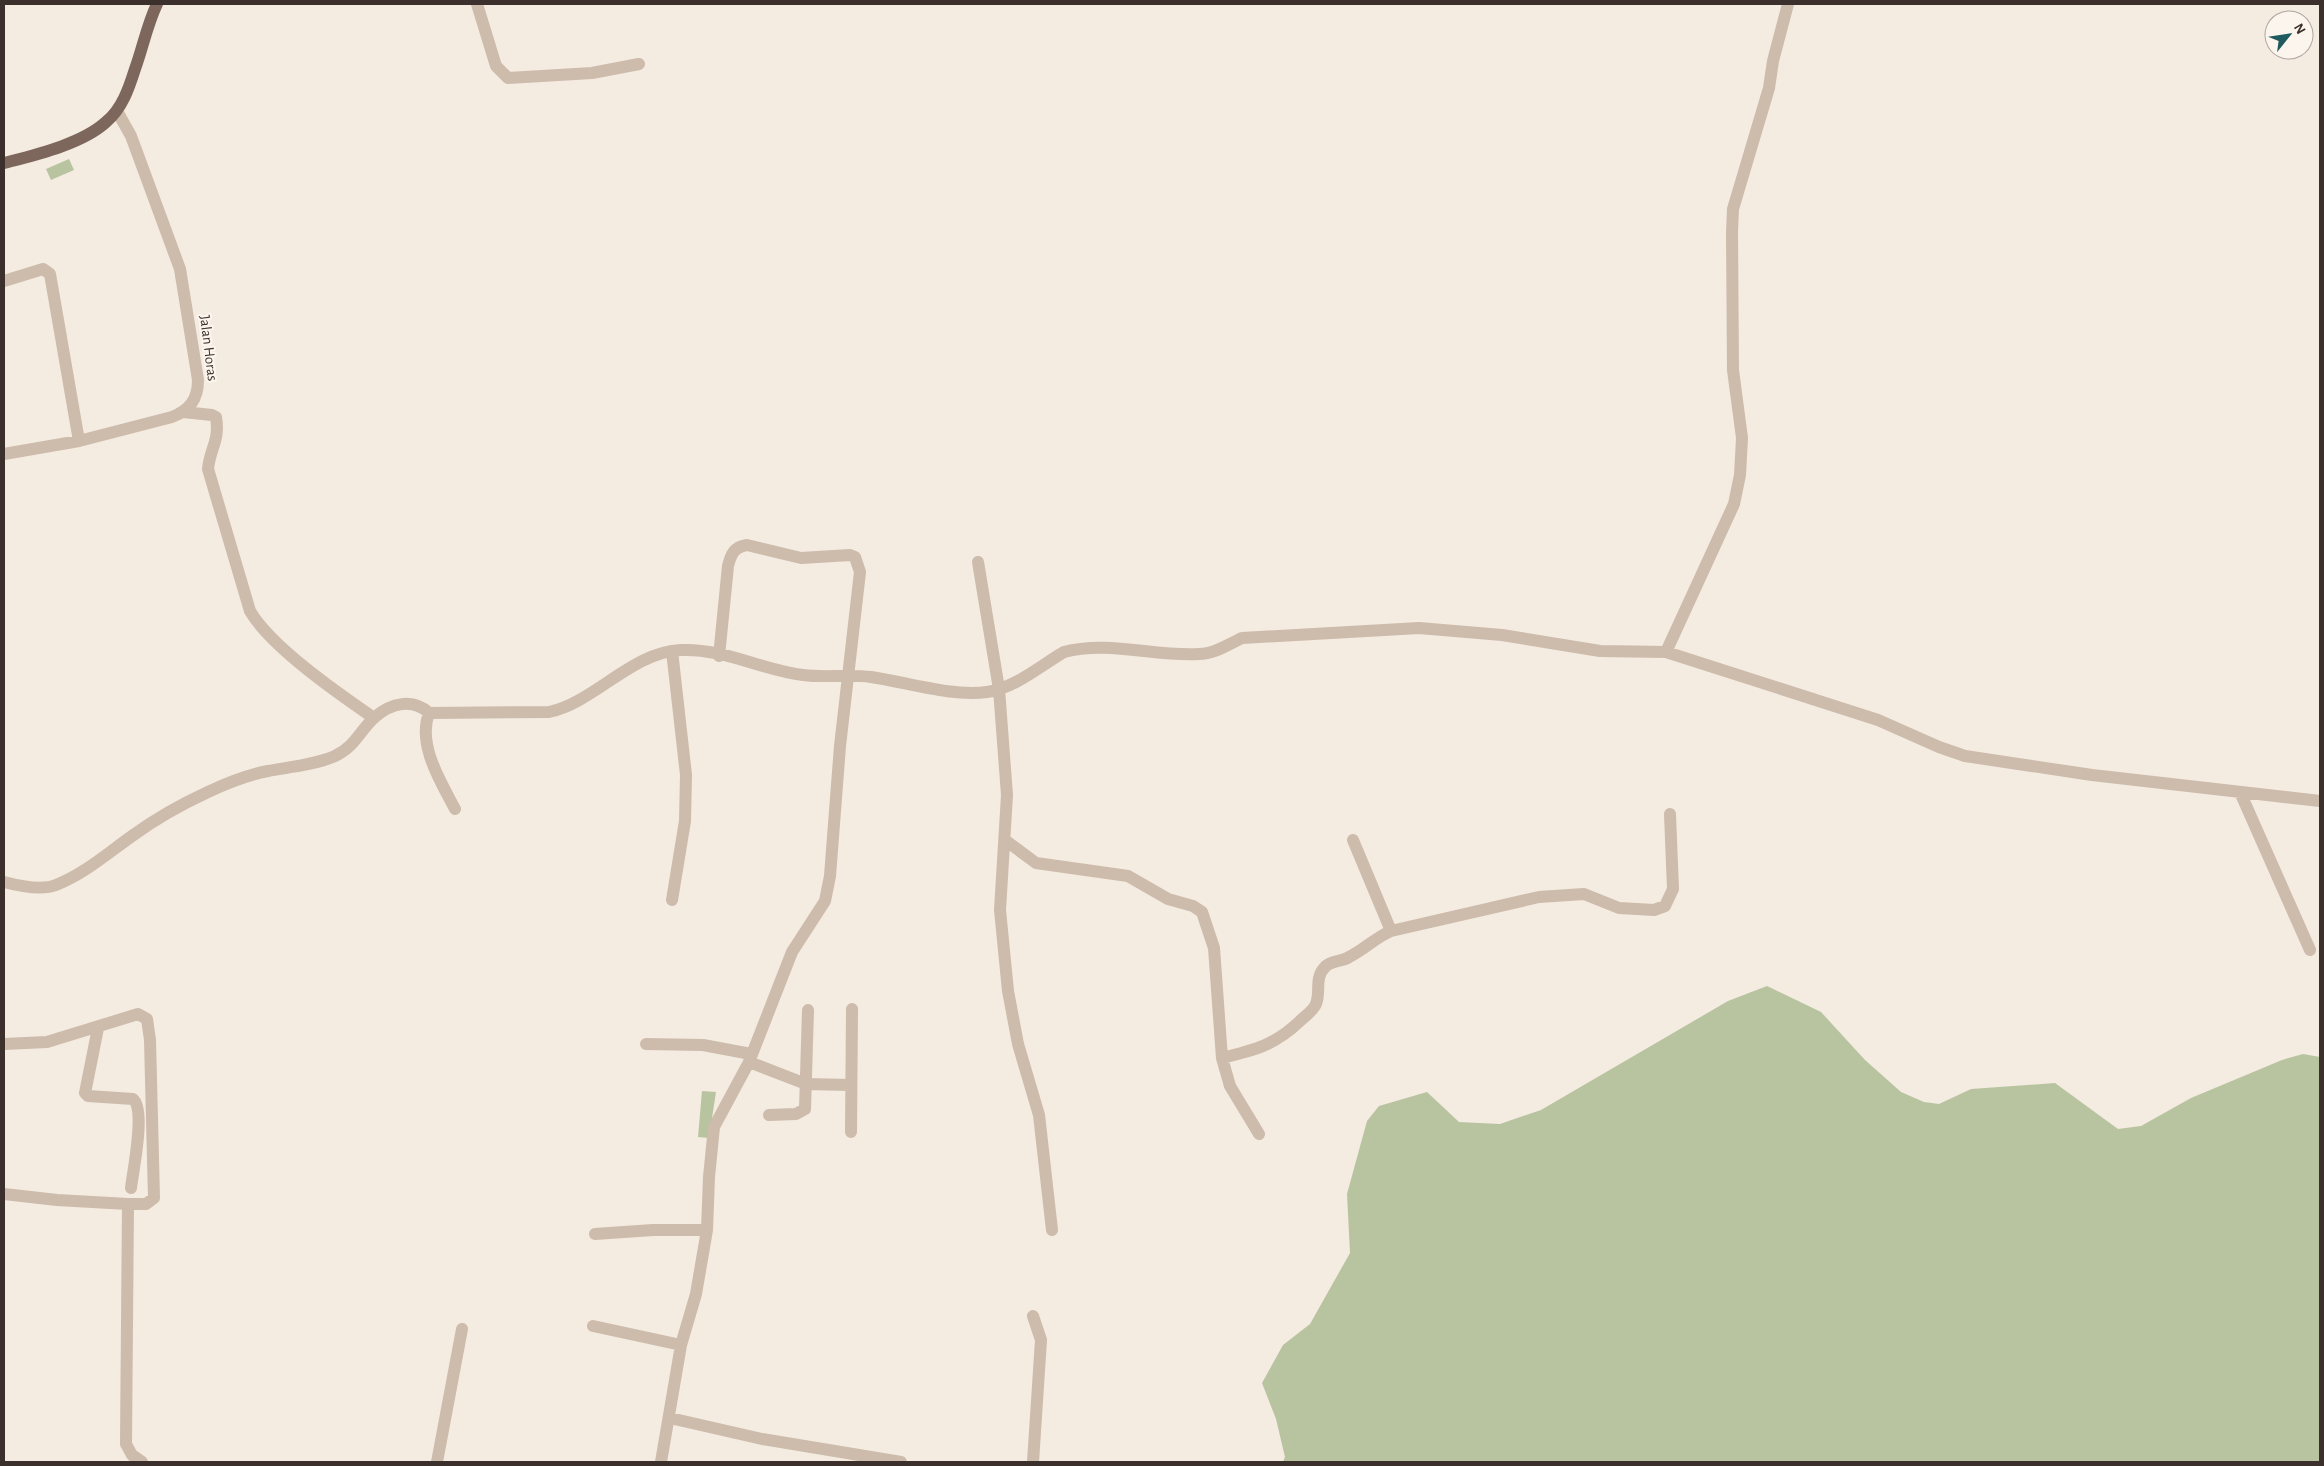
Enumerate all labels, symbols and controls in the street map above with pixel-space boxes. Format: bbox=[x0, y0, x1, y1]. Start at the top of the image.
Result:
north arrow bbox=[2264, 10, 2314, 60]
text: N bbox=[2291, 21, 2308, 37]
street label: Jalan Horas bbox=[197, 314, 220, 382]

